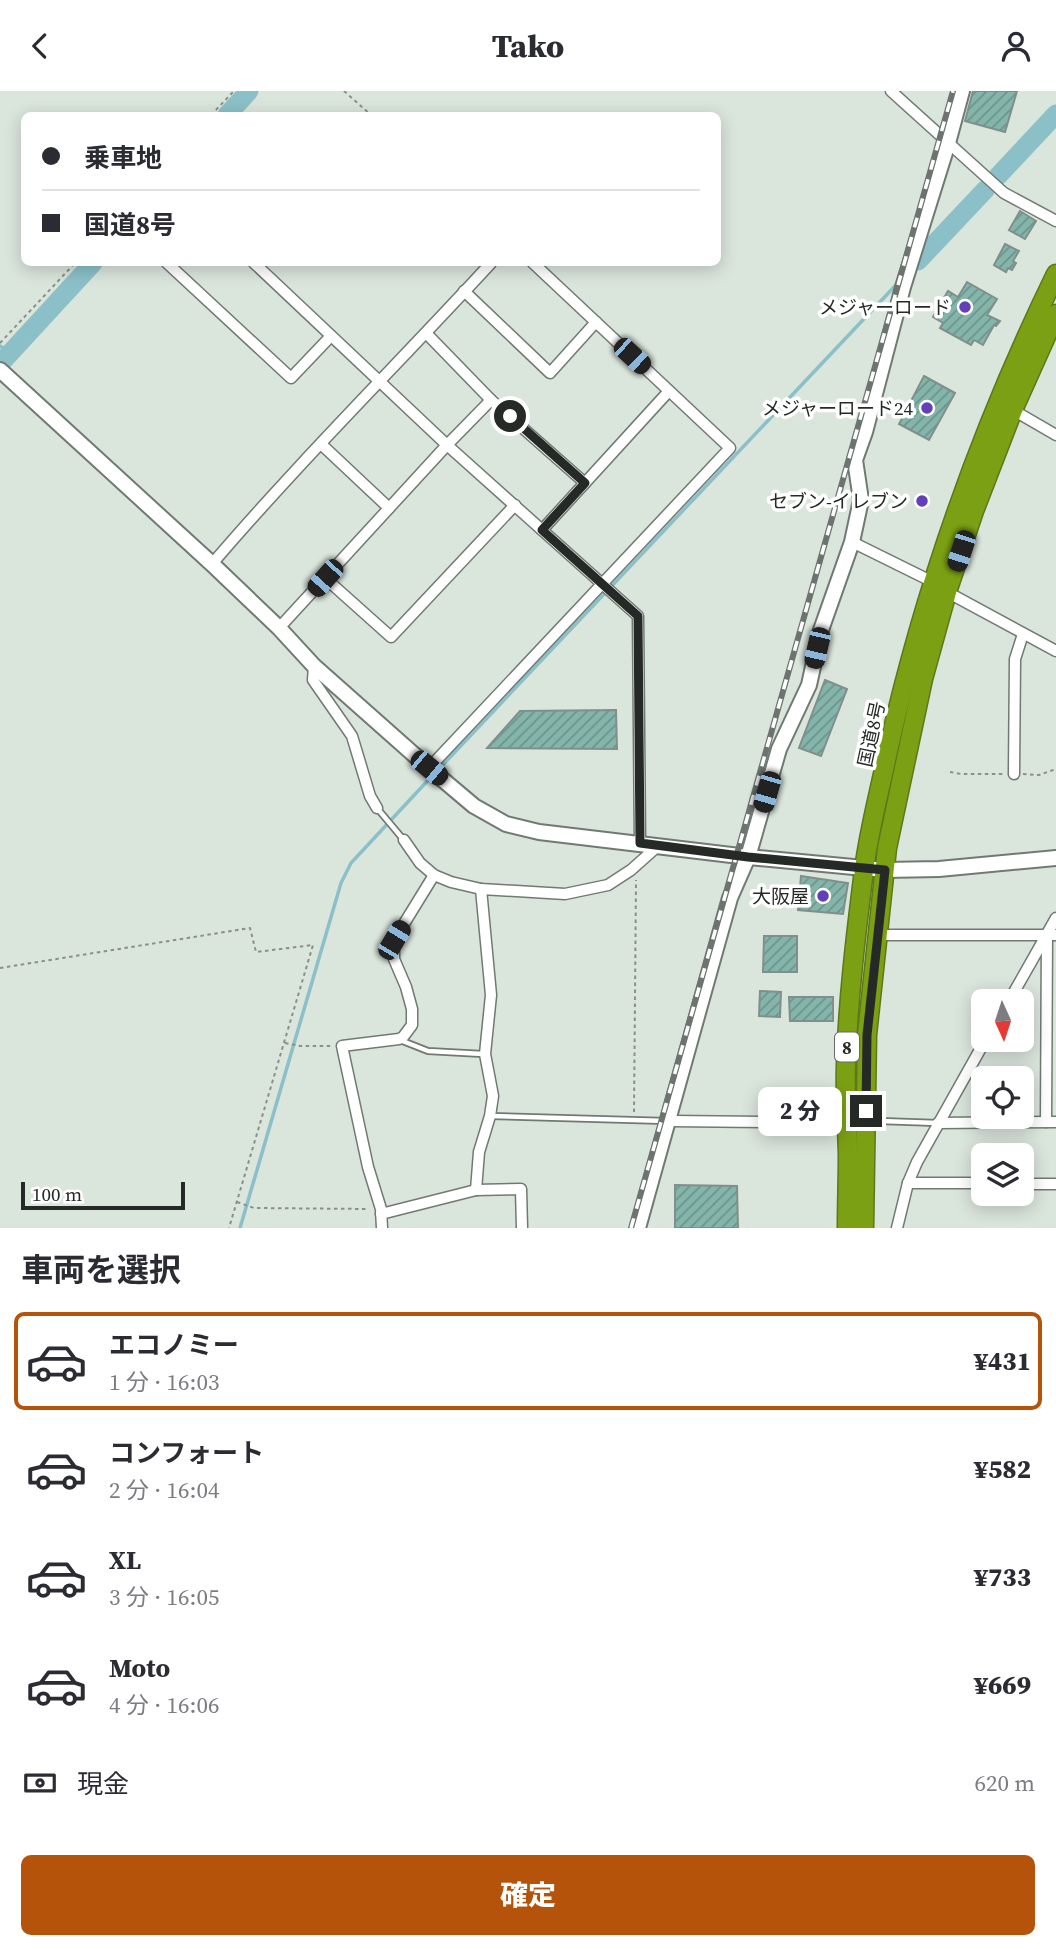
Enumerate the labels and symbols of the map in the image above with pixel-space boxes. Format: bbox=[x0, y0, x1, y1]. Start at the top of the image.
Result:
place label: メジャーロード bbox=[819, 294, 951, 320]
marker: メジャーロード bbox=[957, 299, 973, 315]
car bbox=[610, 334, 655, 378]
place label: メジャーロード24 bbox=[762, 395, 913, 421]
route start bbox=[494, 400, 526, 432]
marker: メジャーロード24 bbox=[919, 400, 935, 416]
place label: セブン-イレブン bbox=[769, 488, 908, 514]
marker: セブン-イレブン bbox=[914, 493, 930, 509]
car bbox=[945, 528, 978, 574]
car bbox=[304, 555, 347, 601]
car bbox=[803, 625, 832, 671]
street label: 国道8号 bbox=[851, 699, 891, 769]
car bbox=[407, 746, 452, 790]
car bbox=[752, 769, 783, 815]
place label: 大阪屋 bbox=[752, 883, 809, 909]
marker: 大阪屋 bbox=[815, 888, 831, 904]
car bbox=[375, 917, 414, 963]
north arrow bbox=[971, 989, 1034, 1052]
road number: 8 bbox=[835, 1033, 859, 1062]
callout: 2 分 bbox=[758, 1087, 842, 1135]
route end bbox=[850, 1095, 882, 1127]
scale bar bbox=[21, 1179, 186, 1211]

